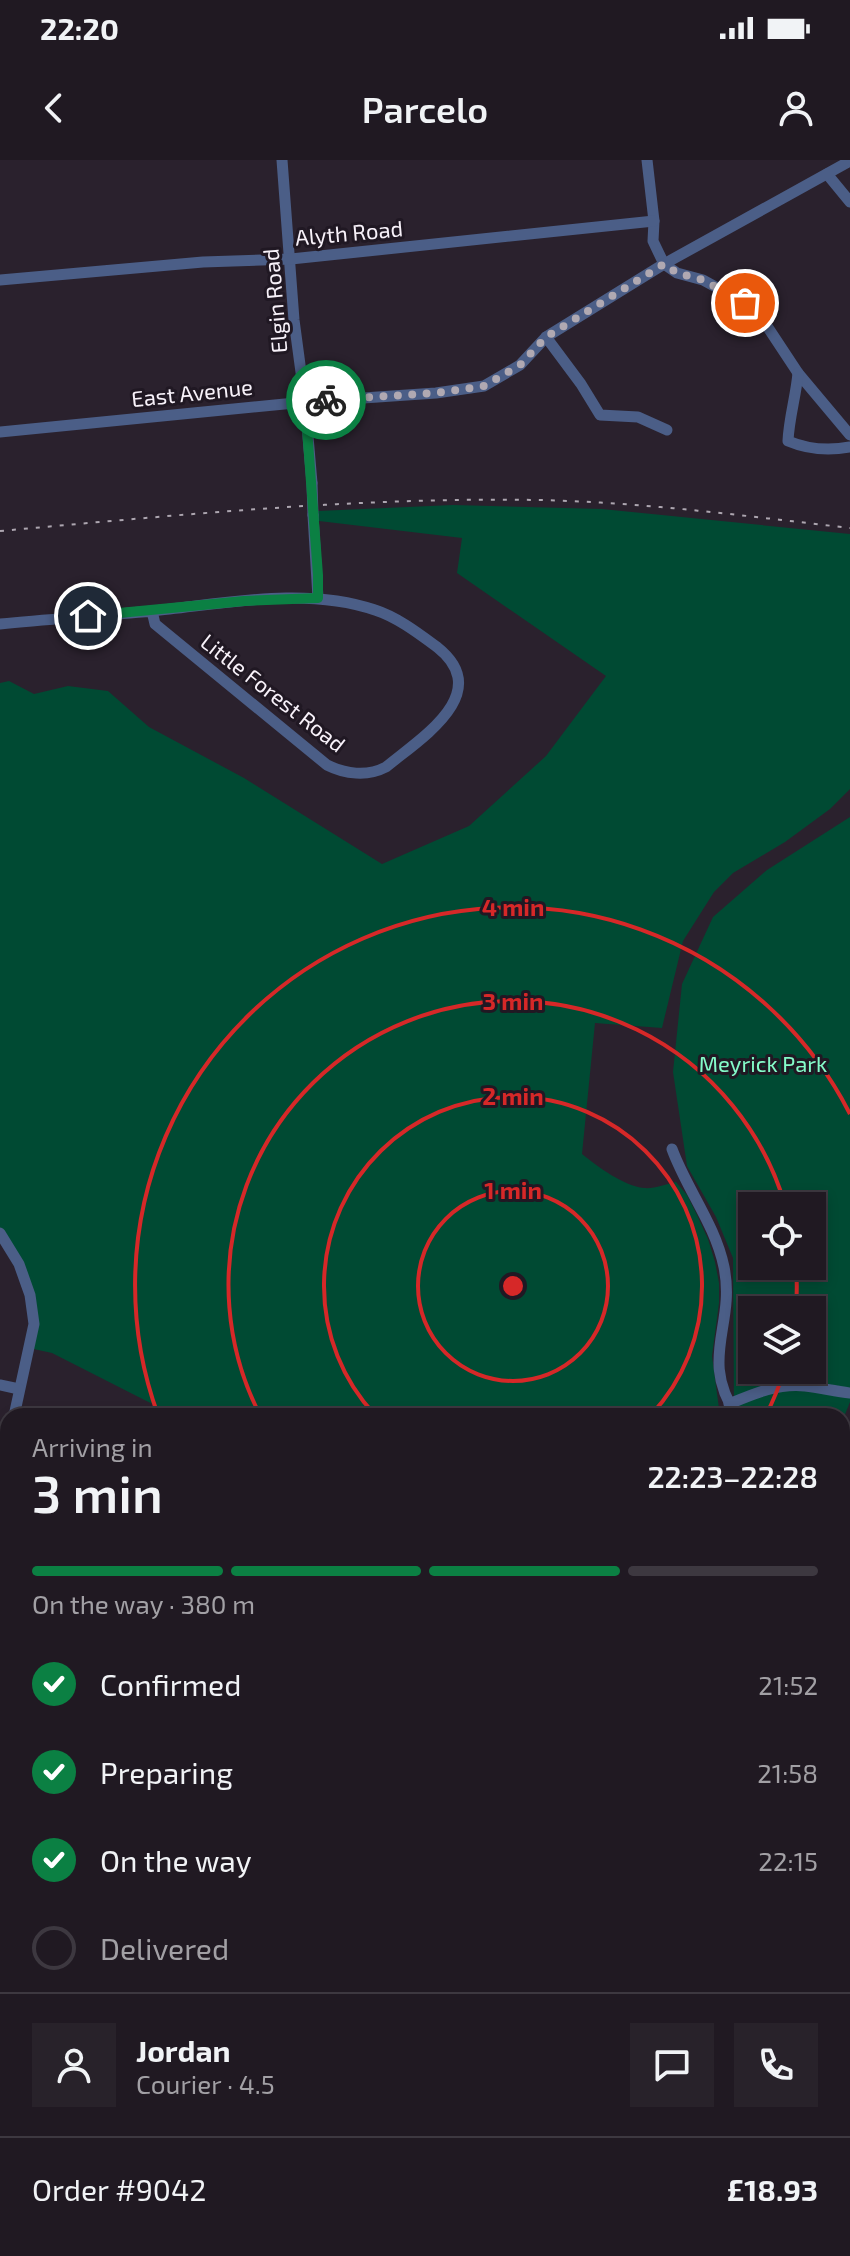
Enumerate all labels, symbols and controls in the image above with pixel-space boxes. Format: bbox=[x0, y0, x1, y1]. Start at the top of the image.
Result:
text: 22:20 bbox=[40, 10, 119, 46]
icon: back bbox=[32, 86, 76, 130]
icon: person bbox=[774, 86, 818, 130]
text: Parcelo bbox=[362, 87, 488, 130]
street label: Alyth Road bbox=[294, 214, 404, 250]
street label: Elgin Road bbox=[256, 248, 292, 354]
pin bbox=[711, 269, 779, 337]
icon: bag bbox=[723, 281, 767, 325]
courier bbox=[286, 360, 366, 440]
street label: East Avenue bbox=[130, 373, 254, 411]
icon: bike bbox=[304, 378, 348, 422]
pin bbox=[54, 582, 122, 650]
icon: home bbox=[66, 594, 110, 638]
street label: Little Forest Road bbox=[196, 628, 351, 757]
text: 4 min bbox=[482, 892, 544, 921]
text: 3 min bbox=[483, 986, 543, 1015]
park label: Meyrick Park bbox=[699, 1050, 827, 1076]
text: 2 min bbox=[482, 1081, 544, 1110]
text: 1 min bbox=[484, 1175, 542, 1204]
map controls bbox=[738, 1192, 826, 1384]
button: locate bbox=[738, 1192, 826, 1280]
centre of rings bbox=[499, 1272, 527, 1300]
button: layers bbox=[738, 1296, 826, 1384]
text: Arriving in bbox=[32, 1431, 153, 1462]
text: 22:23–22:28 bbox=[647, 1458, 818, 1494]
text: 3 min bbox=[32, 1461, 163, 1523]
text: On the way · 380 m bbox=[32, 1588, 255, 1619]
icon: check bbox=[32, 1662, 76, 1706]
text: Confirmed bbox=[100, 1666, 241, 1702]
text: 21:52 bbox=[758, 1669, 818, 1700]
icon: check bbox=[32, 1750, 76, 1794]
text: Preparing bbox=[100, 1754, 233, 1790]
text: 21:58 bbox=[757, 1757, 818, 1788]
icon: check bbox=[32, 1838, 76, 1882]
text: On the way bbox=[100, 1842, 252, 1878]
text: 22:15 bbox=[758, 1845, 818, 1876]
text: Delivered bbox=[100, 1930, 229, 1966]
button: person bbox=[32, 2023, 116, 2107]
button: chat bbox=[630, 2023, 714, 2107]
button: phone bbox=[734, 2023, 818, 2107]
text: Jordan bbox=[136, 2032, 231, 2068]
text: Courier · 4.5 bbox=[136, 2068, 275, 2099]
text: Order #9042 bbox=[32, 2171, 206, 2207]
text: £18.93 bbox=[727, 2171, 818, 2207]

